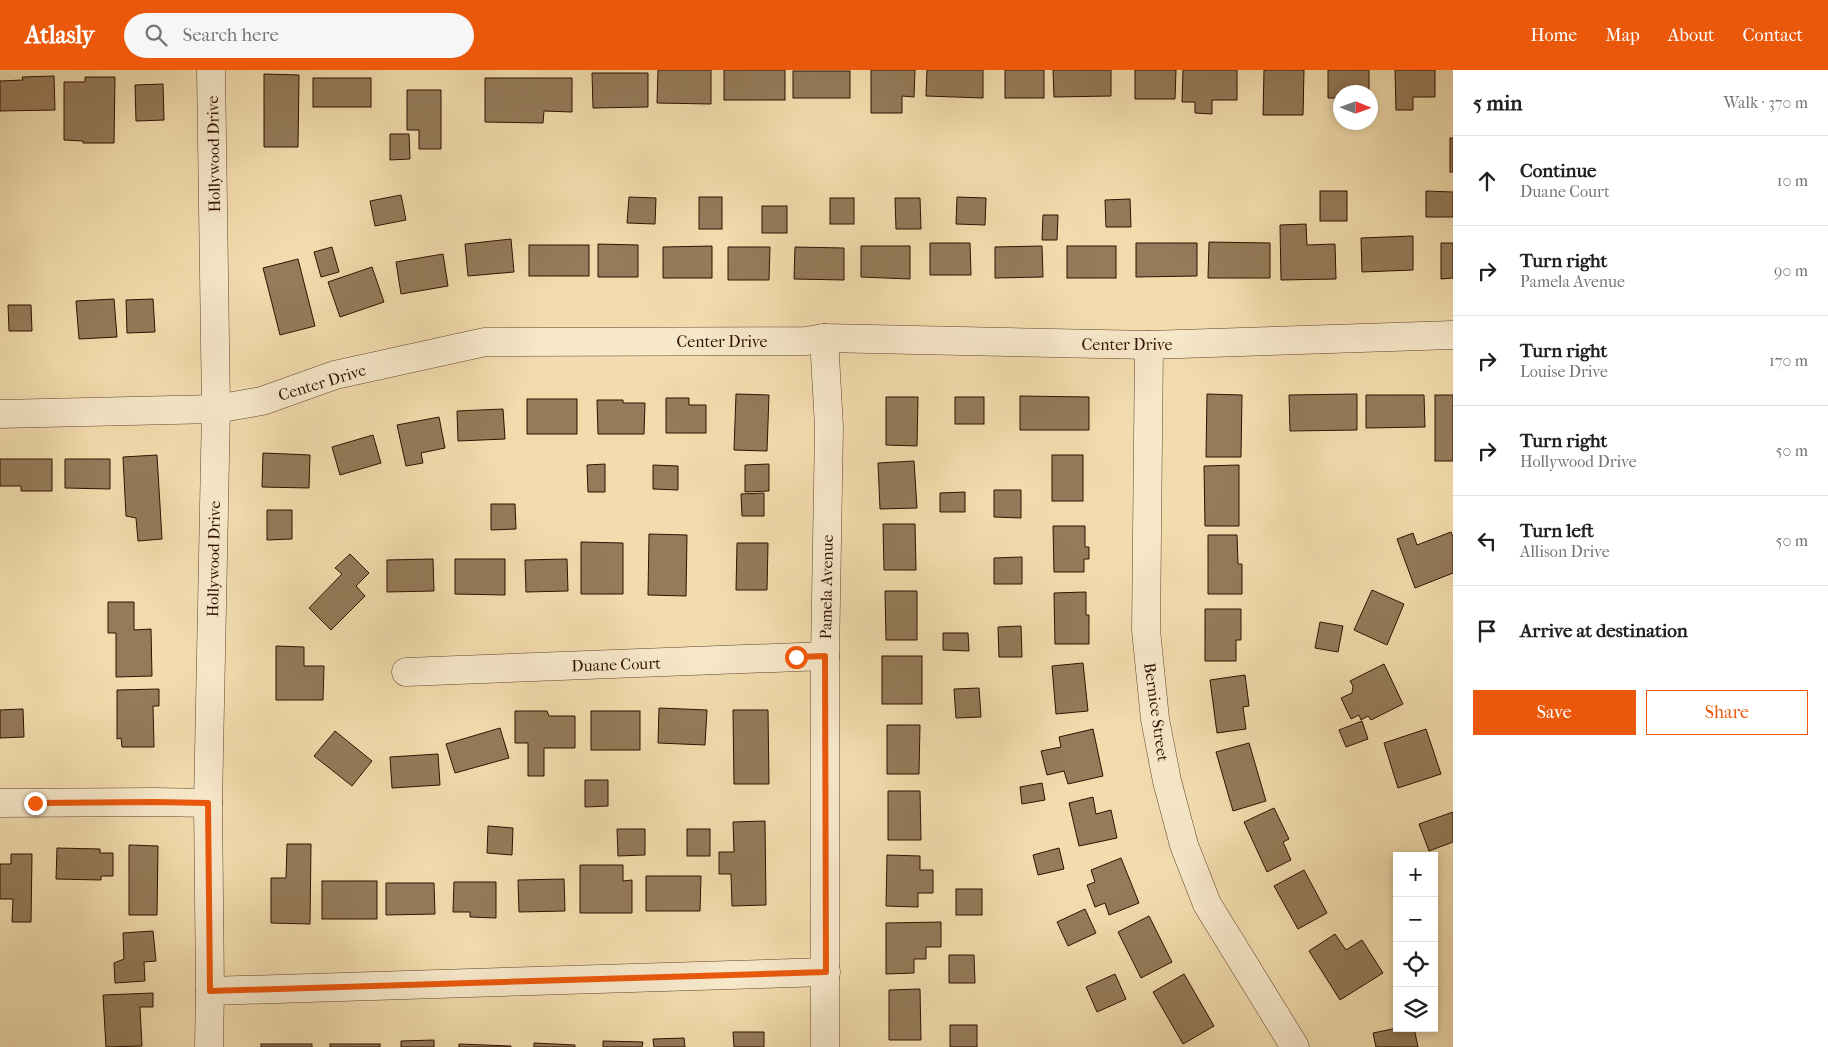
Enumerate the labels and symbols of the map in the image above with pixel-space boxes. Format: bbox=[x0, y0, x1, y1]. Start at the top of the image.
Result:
north arrow bbox=[1333, 85, 1378, 130]
street label: Hollywood Drive bbox=[203, 95, 224, 212]
street label: Center Drive bbox=[677, 332, 767, 351]
street label: Center Drive bbox=[1082, 335, 1172, 354]
street label: Center Drive bbox=[276, 360, 368, 405]
street label: Hollywood Drive bbox=[203, 500, 224, 617]
street label: Pamela Avenue bbox=[816, 534, 837, 640]
route start bbox=[785, 646, 808, 669]
street label: Duane Court bbox=[571, 653, 661, 676]
street label: Bernice Street bbox=[1140, 661, 1173, 763]
route end bbox=[24, 792, 47, 815]

